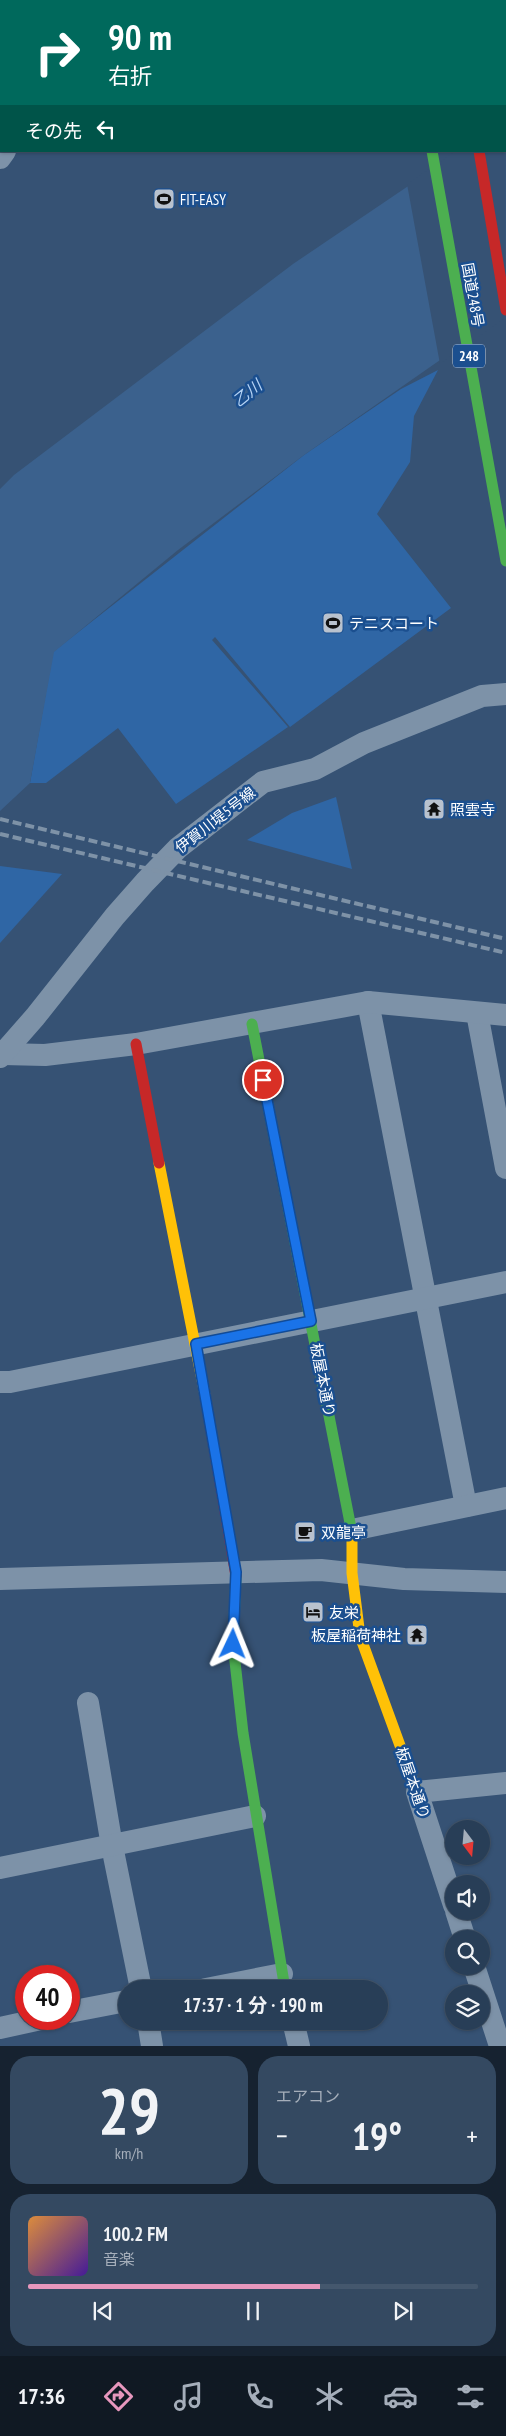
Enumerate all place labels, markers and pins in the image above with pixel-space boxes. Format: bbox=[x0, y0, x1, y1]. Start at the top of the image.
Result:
sports icon: FIT-EASY bbox=[152, 187, 176, 211]
place label: FIT-EASY bbox=[180, 190, 226, 209]
sports icon: テニスコート bbox=[321, 611, 345, 635]
place label: テニスコート bbox=[349, 614, 439, 633]
temple icon: 照雲寺 bbox=[422, 797, 446, 821]
place label: 照雲寺 bbox=[450, 800, 495, 819]
pin bbox=[242, 1059, 284, 1101]
cafe icon: 双龍亭 bbox=[293, 1520, 317, 1544]
place label: 双龍亭 bbox=[321, 1523, 366, 1542]
hotel icon: 友栄 bbox=[301, 1600, 325, 1624]
place label: 友栄 bbox=[329, 1603, 359, 1622]
temple icon: 板屋稲荷神社 bbox=[405, 1623, 429, 1647]
place label: 板屋稲荷神社 bbox=[311, 1626, 401, 1645]

